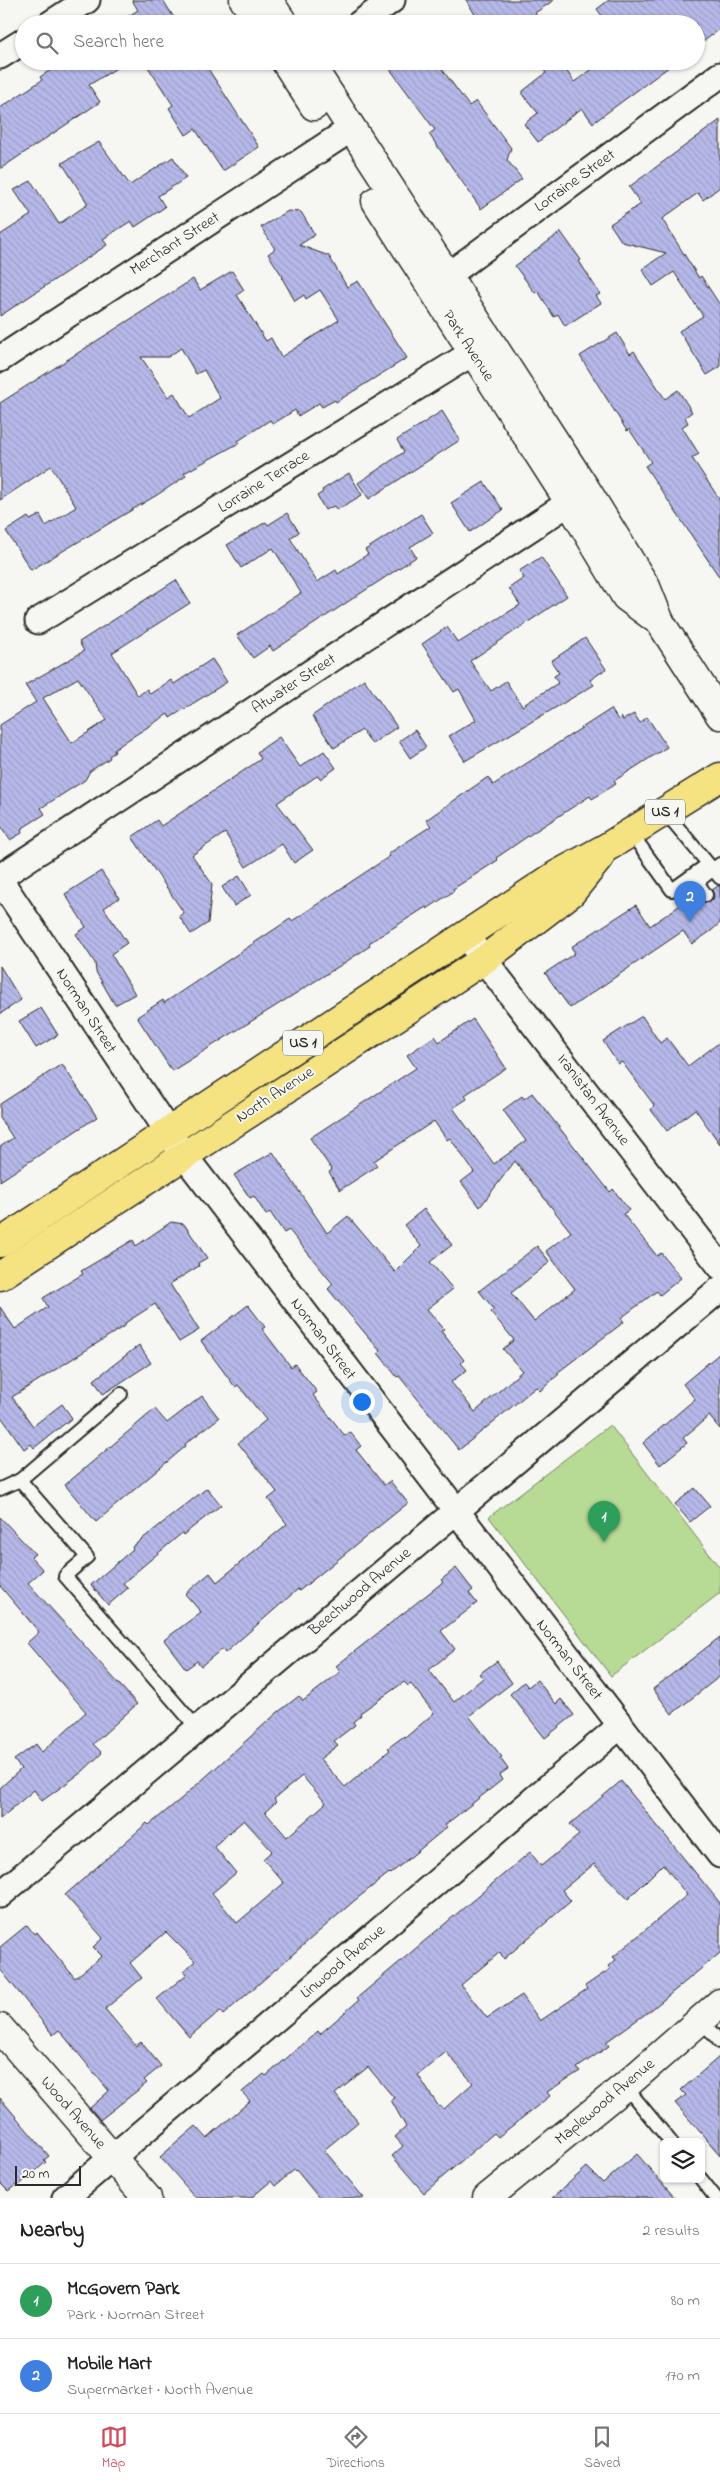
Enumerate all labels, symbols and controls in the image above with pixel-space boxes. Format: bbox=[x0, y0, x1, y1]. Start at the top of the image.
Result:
search box bbox=[15, 15, 705, 70]
icon: search bbox=[33, 29, 61, 57]
text: Search here bbox=[73, 29, 164, 56]
street label: Lorraine Street bbox=[529, 143, 621, 219]
street label: Merchant Street bbox=[125, 206, 225, 282]
street label: Park Avenue bbox=[436, 306, 501, 387]
street label: Lorraine Terrace bbox=[214, 444, 315, 520]
street label: Atwater Street bbox=[247, 647, 341, 720]
road number: US 1 bbox=[645, 800, 685, 824]
pin: 2 bbox=[674, 881, 706, 922]
street label: Norman Street bbox=[49, 964, 123, 1059]
road number: US 1 bbox=[283, 1030, 323, 1056]
street label: Iranistan Avenue bbox=[550, 1049, 636, 1152]
street label: North Avenue bbox=[231, 1060, 320, 1129]
street label: Norman Street bbox=[284, 1293, 362, 1386]
your location bbox=[349, 1389, 375, 1415]
pin: 1 bbox=[588, 1501, 620, 1542]
street label: Beechwood Avenue bbox=[303, 1541, 417, 1643]
street label: Norman Street bbox=[530, 1614, 609, 1706]
street label: Linwood Avenue bbox=[295, 1919, 391, 2005]
street label: Maplewood Avenue bbox=[550, 2052, 661, 2151]
street label: Wood Avenue bbox=[34, 2071, 112, 2155]
map controls bbox=[660, 2138, 705, 2183]
button: layers bbox=[660, 2138, 705, 2183]
scale bar bbox=[15, 2163, 81, 2186]
text: 20 m bbox=[22, 2164, 49, 2185]
text: Nearby bbox=[20, 2216, 84, 2246]
text: 2 results bbox=[642, 2219, 700, 2243]
text: McGovern Park bbox=[67, 2276, 180, 2303]
text: 1 bbox=[33, 2289, 39, 2313]
text: 80 m bbox=[671, 2289, 700, 2313]
text: Park · Norman Street bbox=[67, 2303, 205, 2327]
text: Mobile Mart bbox=[67, 2351, 152, 2378]
text: 2 bbox=[32, 2364, 40, 2388]
text: 170 m bbox=[665, 2364, 700, 2388]
text: Supermarket · North Avenue bbox=[67, 2378, 253, 2402]
tab: Map bbox=[100, 2423, 128, 2474]
tab: Directions bbox=[327, 2423, 385, 2474]
tab: Saved bbox=[584, 2423, 620, 2474]

